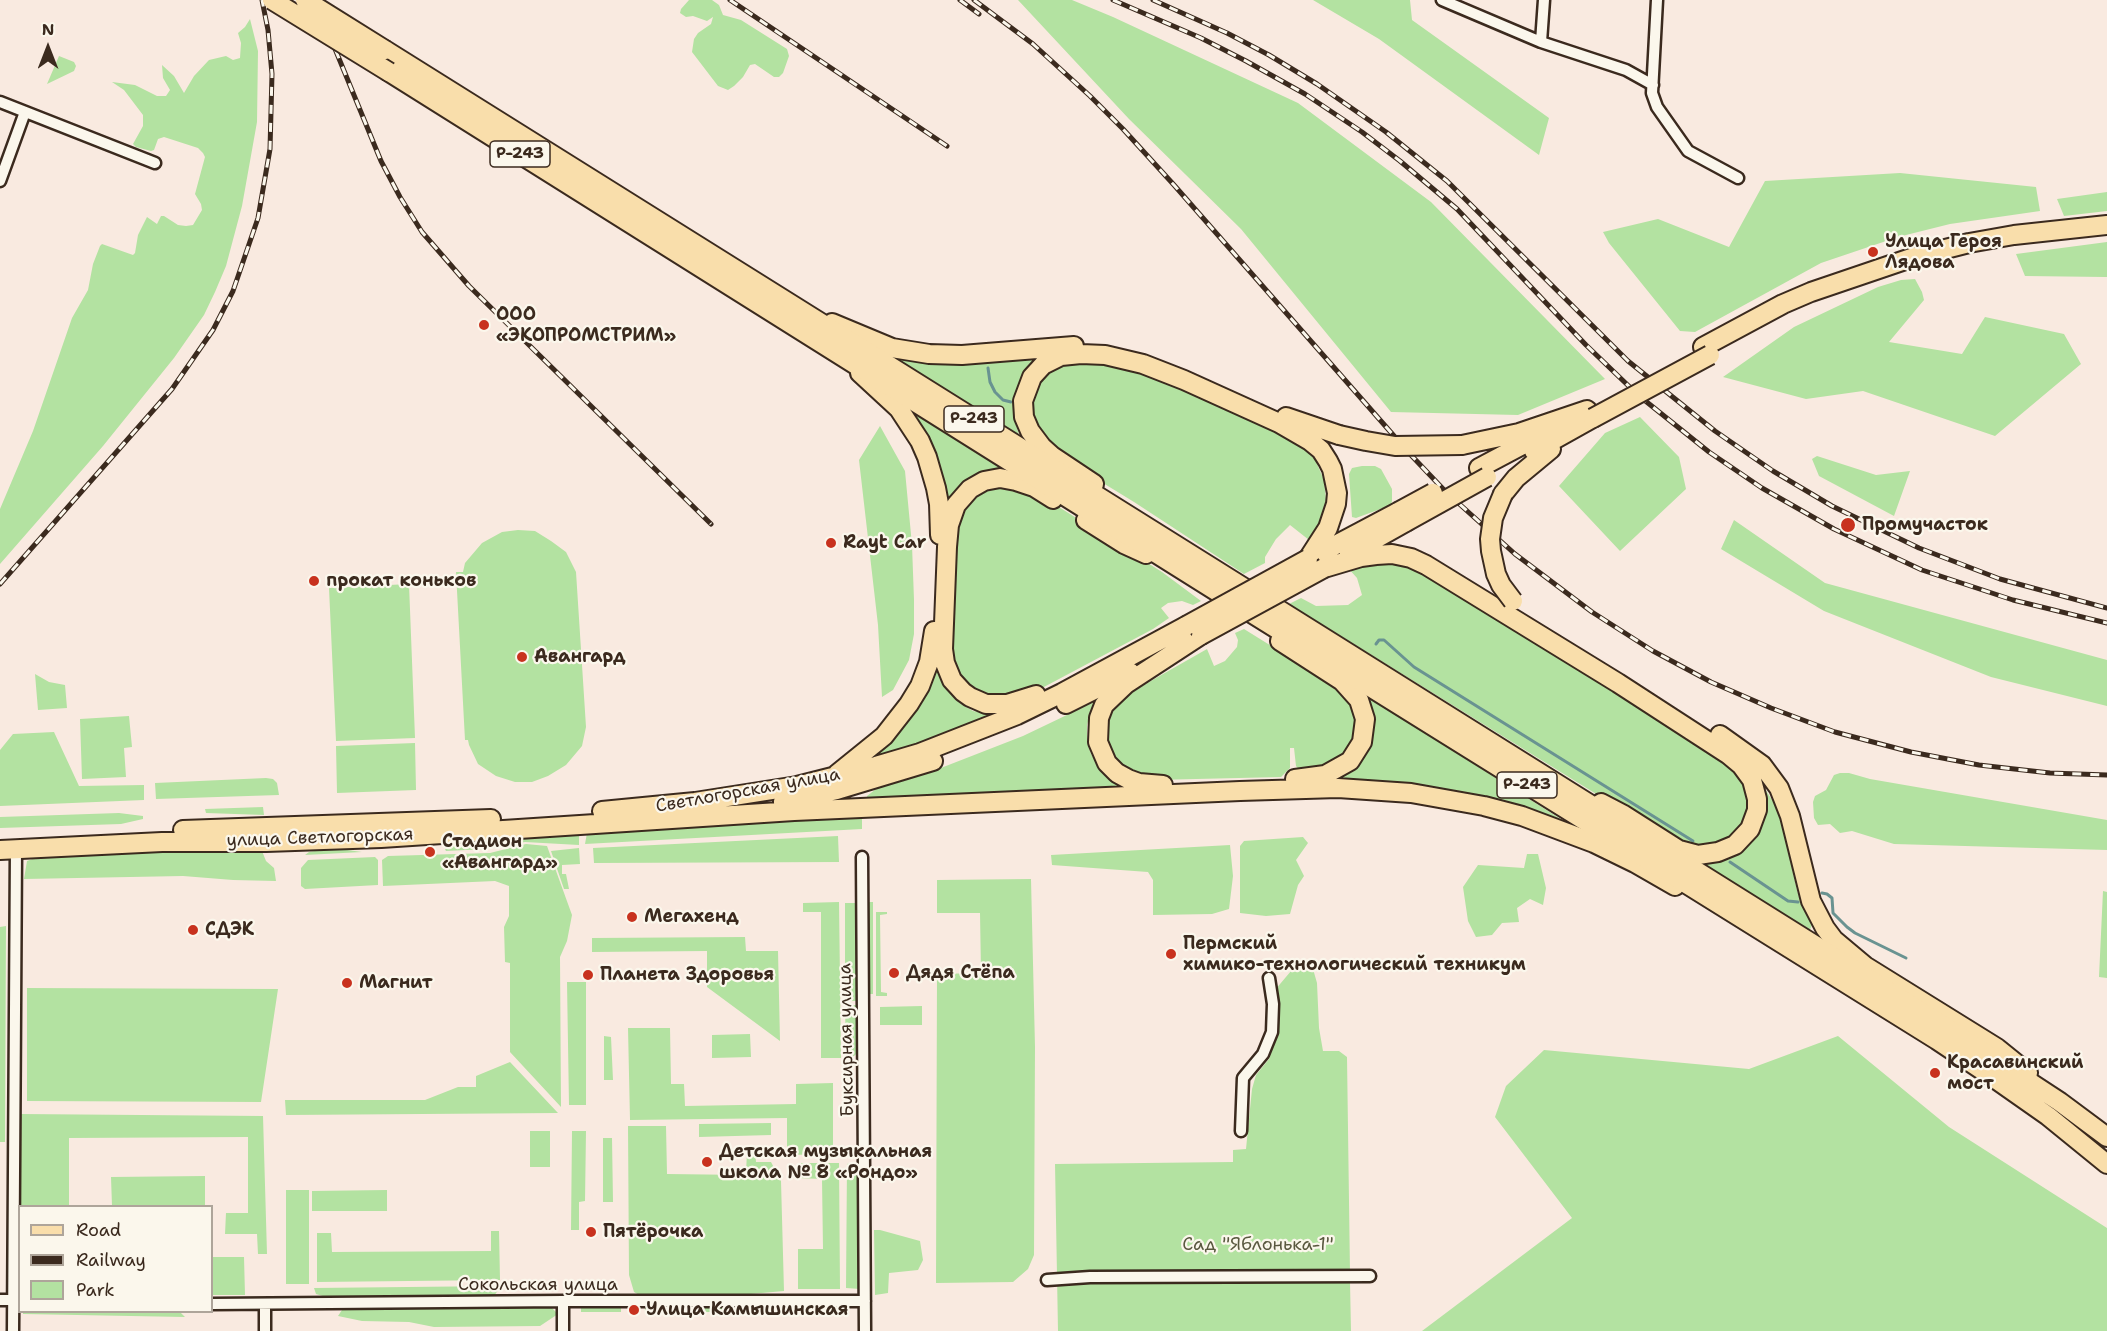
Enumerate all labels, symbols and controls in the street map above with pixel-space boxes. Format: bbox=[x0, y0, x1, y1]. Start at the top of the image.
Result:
north arrow bbox=[18, 18, 78, 78]
text: N bbox=[42, 19, 54, 40]
road number: Р-243 bbox=[490, 141, 550, 167]
place label: Улица Героя Лядова bbox=[1885, 231, 2002, 274]
marker: Улица Героя Лядова bbox=[1866, 245, 1880, 259]
place label: ООО «ЭКОПРОМСТРИМ» bbox=[496, 304, 676, 346]
marker: ООО «ЭКОПРОМСТРИМ» bbox=[477, 318, 491, 332]
road number: Р-243 bbox=[944, 406, 1004, 432]
place label: Промучасток bbox=[1862, 514, 1988, 536]
marker: Промучасток bbox=[1839, 516, 1857, 534]
place label: Rayt Car bbox=[843, 532, 926, 554]
marker: Rayt Car bbox=[824, 536, 838, 550]
place label: прокат коньков bbox=[326, 570, 476, 592]
marker: прокат коньков bbox=[307, 574, 321, 588]
place label: Авангард bbox=[534, 646, 626, 668]
marker: Авангард bbox=[515, 650, 529, 664]
street label: Светлогорская улица bbox=[654, 764, 842, 818]
road number: Р-243 bbox=[1497, 772, 1557, 798]
street label: улица Светлогорская bbox=[226, 824, 414, 852]
place label: Стадион «Авангард» bbox=[442, 831, 558, 874]
marker: Стадион «Авангард» bbox=[423, 845, 437, 859]
place label: Мегахенд bbox=[644, 906, 739, 928]
marker: Мегахенд bbox=[625, 910, 639, 924]
place label: СДЭК bbox=[205, 919, 254, 941]
marker: СДЭК bbox=[186, 923, 200, 937]
place label: Пермский химико-технологический техникум bbox=[1183, 933, 1526, 976]
marker: Пермский химико-технологический техникум bbox=[1164, 947, 1178, 961]
place label: Дядя Стёпа bbox=[906, 962, 1015, 984]
street label: Буксирная улица bbox=[835, 963, 859, 1117]
place label: Планета Здоровья bbox=[600, 964, 774, 986]
marker: Дядя Стёпа bbox=[887, 966, 901, 980]
marker: Планета Здоровья bbox=[581, 968, 595, 982]
place label: Магнит bbox=[359, 972, 433, 994]
marker: Магнит bbox=[340, 976, 354, 990]
place label: Красавинский мост bbox=[1947, 1052, 2084, 1094]
marker: Красавинский мост bbox=[1928, 1066, 1942, 1080]
place label: Детская музыкальная школа № 8 «Рондо» bbox=[719, 1141, 932, 1184]
marker: Детская музыкальная школа № 8 «Рондо» bbox=[700, 1155, 714, 1169]
legend bbox=[18, 1205, 213, 1313]
text: Road bbox=[76, 1218, 121, 1242]
place label: Пятёрочка bbox=[603, 1221, 703, 1243]
marker: Пятёрочка bbox=[584, 1225, 598, 1239]
park label: Сад "Яблонька-1" bbox=[1182, 1234, 1334, 1256]
text: Railway bbox=[76, 1248, 146, 1272]
street label: Сокольская улица bbox=[458, 1274, 618, 1296]
text: Park bbox=[76, 1278, 115, 1302]
place label: Улица Камышинская bbox=[646, 1299, 848, 1321]
marker: Улица Камышинская bbox=[627, 1303, 641, 1317]

